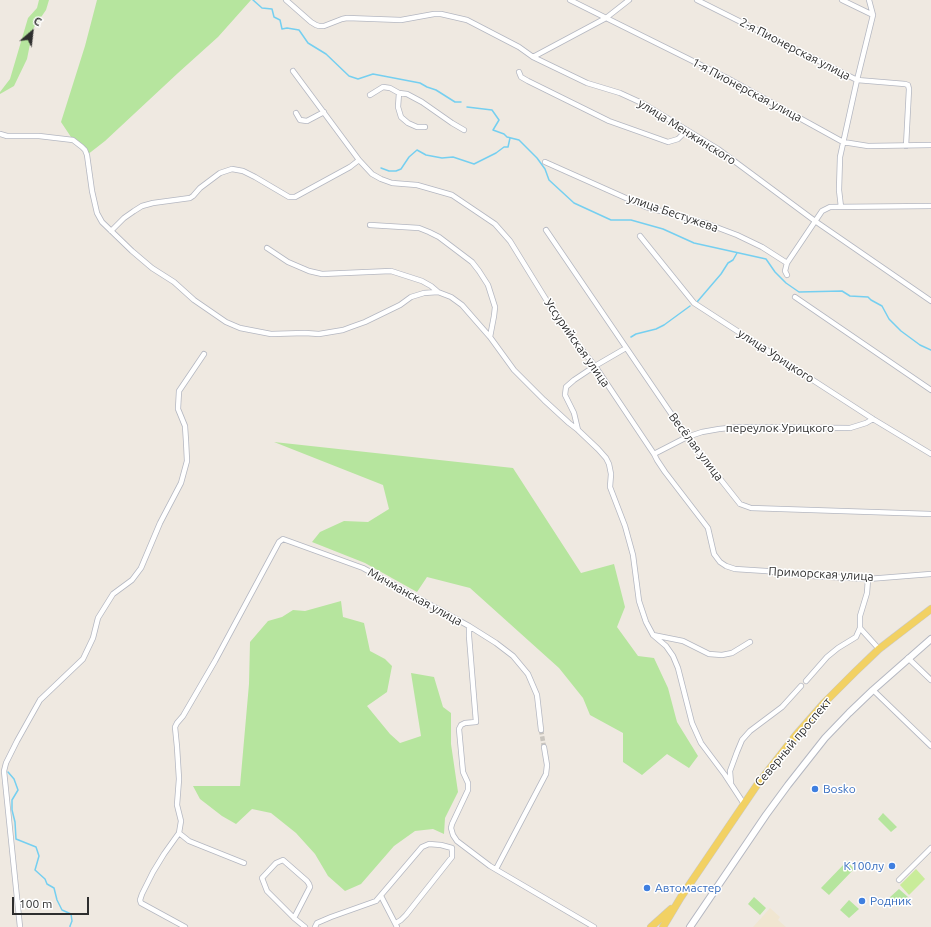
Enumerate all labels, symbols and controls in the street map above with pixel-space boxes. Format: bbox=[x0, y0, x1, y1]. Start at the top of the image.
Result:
north arrow bbox=[12, 12, 52, 52]
text: С bbox=[32, 14, 44, 28]
street label: 2-я Пионерская улица bbox=[737, 15, 853, 83]
street label: 1-я Пионерская улица bbox=[690, 55, 804, 125]
street label: улица Менжинского bbox=[635, 96, 739, 168]
street label: улица Бестужева bbox=[626, 191, 720, 235]
street label: Уссурийская улица bbox=[541, 296, 613, 390]
street label: улица Урицкого bbox=[735, 326, 817, 386]
street label: Весёлая улица bbox=[666, 410, 726, 484]
street label: переулок Урицкого bbox=[726, 421, 834, 435]
street label: Приморская улица bbox=[768, 564, 874, 584]
street label: Мичманская улица bbox=[365, 565, 465, 629]
street label: Северный проспект bbox=[752, 695, 834, 789]
place label: Bosko bbox=[823, 782, 856, 796]
marker: Bosko bbox=[810, 784, 820, 794]
place label: К100лу bbox=[844, 859, 884, 873]
marker: К100лу bbox=[887, 861, 897, 871]
place label: Автомастер bbox=[655, 881, 721, 895]
marker: Автомастер bbox=[642, 883, 652, 893]
scale bar bbox=[14, 889, 91, 915]
place label: Родник bbox=[870, 894, 911, 908]
marker: Родник bbox=[857, 896, 867, 906]
text: 100 m bbox=[19, 897, 52, 910]

